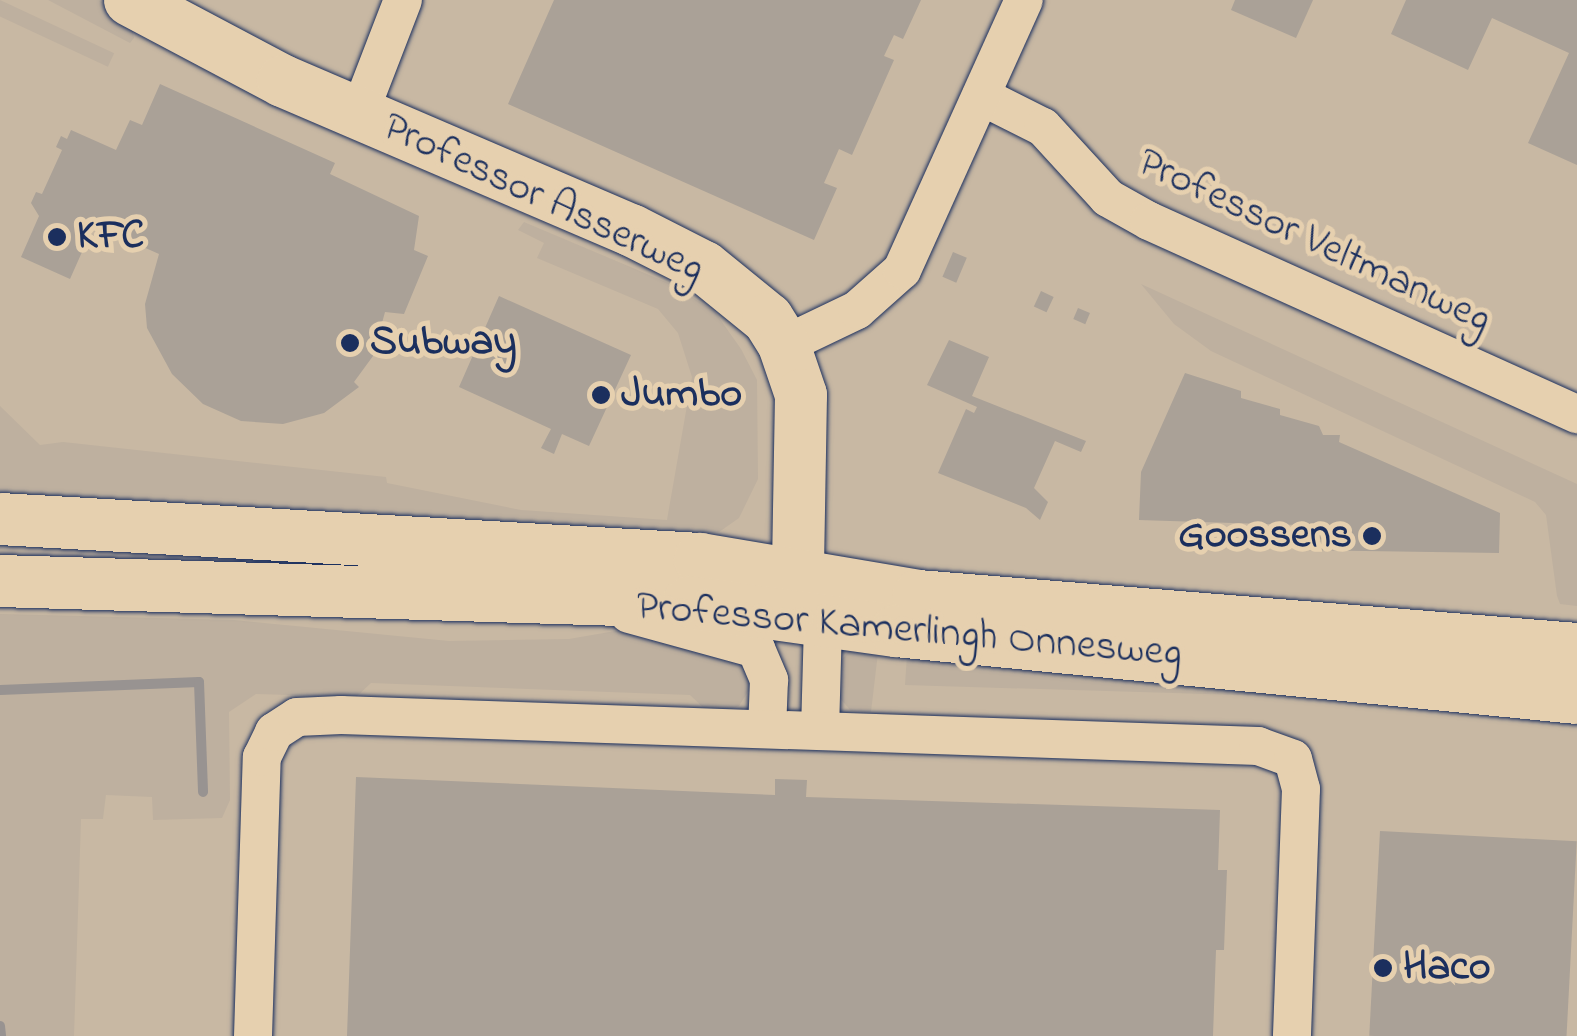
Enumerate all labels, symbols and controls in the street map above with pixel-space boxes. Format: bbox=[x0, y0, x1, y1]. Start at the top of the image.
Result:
street label: Professor Asserweg bbox=[374, 102, 712, 296]
street label: Professor Veltmanweg bbox=[1129, 138, 1499, 346]
place label: KFC bbox=[77, 212, 144, 262]
marker: KFC bbox=[46, 226, 68, 248]
place label: Subway bbox=[370, 318, 517, 368]
marker: Subway bbox=[339, 332, 361, 354]
place label: Jumbo bbox=[621, 370, 742, 420]
marker: Jumbo bbox=[590, 384, 612, 406]
place label: Goossens bbox=[1178, 511, 1352, 561]
marker: Goossens bbox=[1361, 525, 1383, 547]
street label: Professor Kamerlingh Onnesweg bbox=[634, 582, 1184, 680]
place label: Haco bbox=[1403, 943, 1491, 993]
marker: Haco bbox=[1372, 957, 1394, 979]

